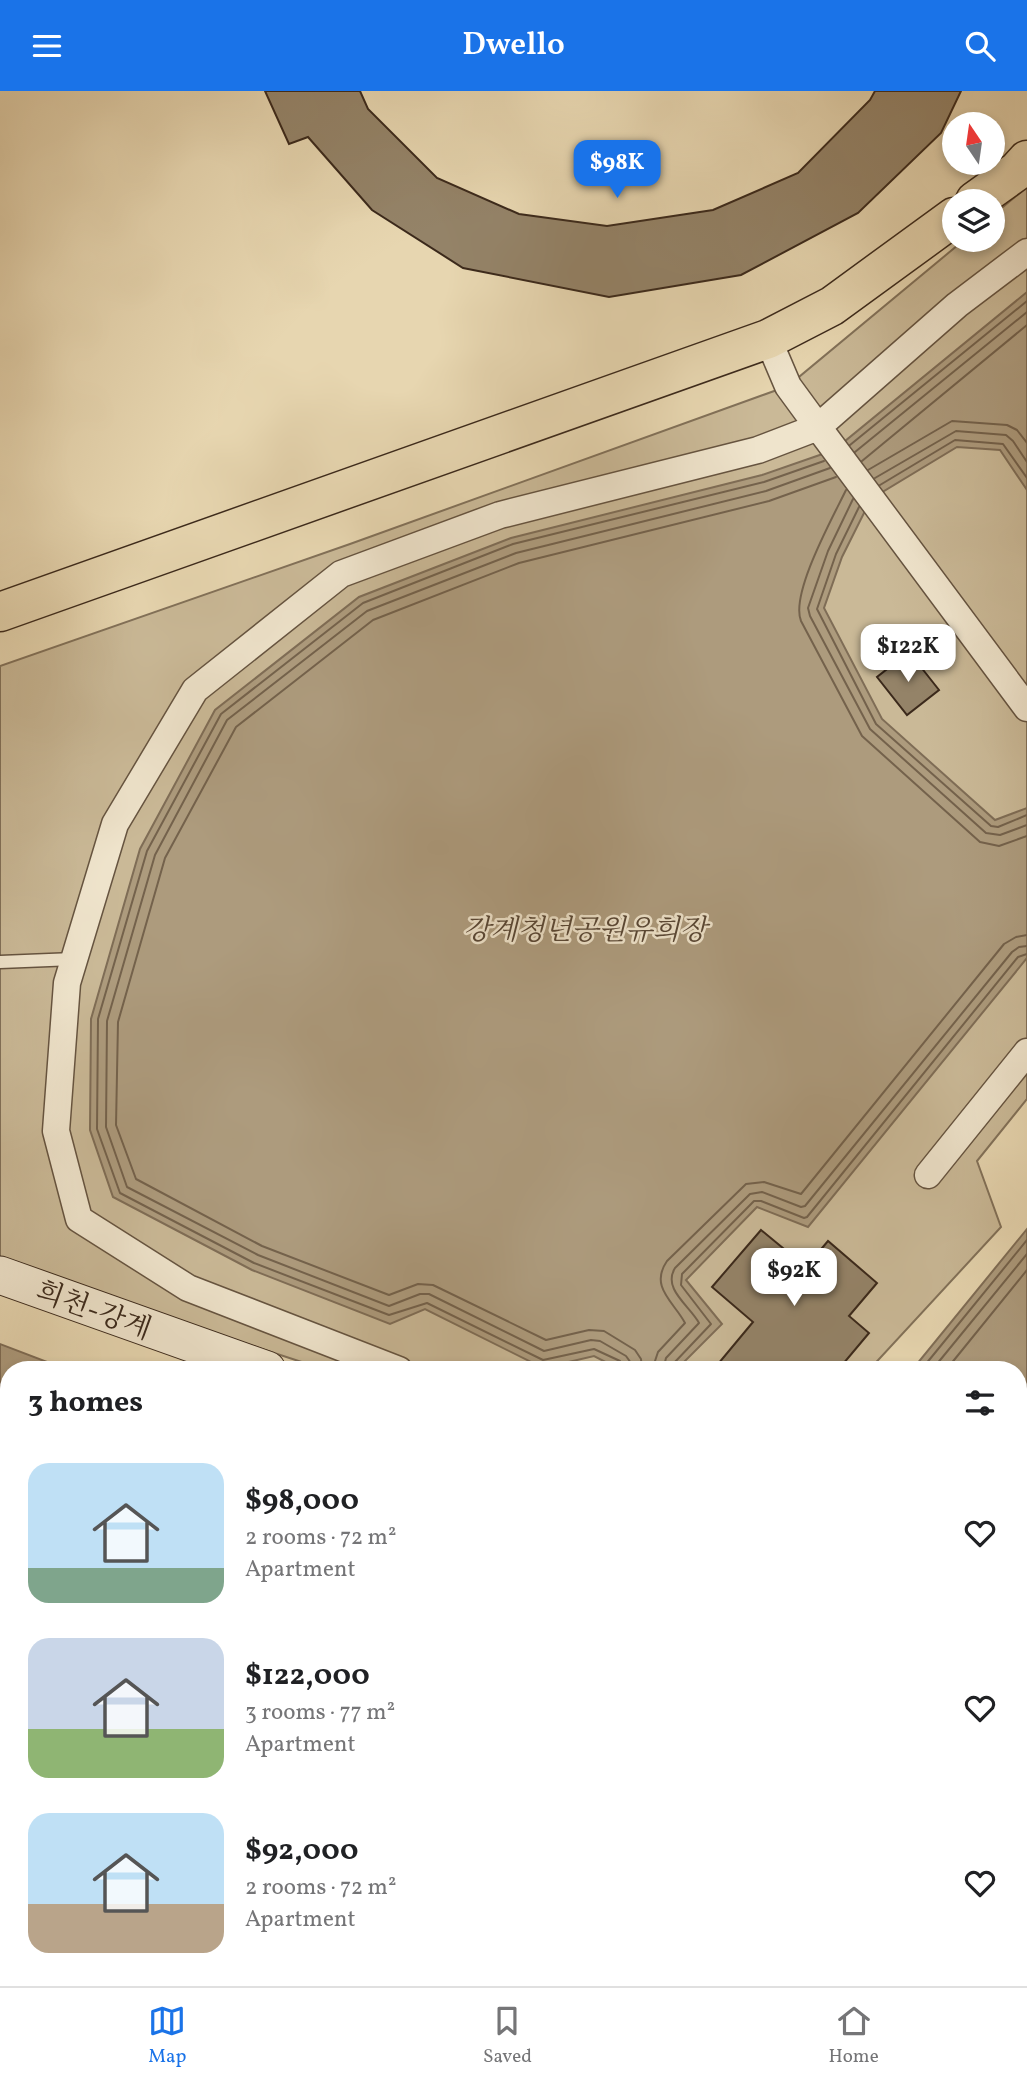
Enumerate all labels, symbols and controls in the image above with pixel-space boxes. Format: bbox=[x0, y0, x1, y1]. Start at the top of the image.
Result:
text: Dwello bbox=[462, 24, 565, 68]
icon: menu bbox=[28, 27, 66, 65]
icon: search bbox=[961, 27, 999, 65]
north arrow bbox=[942, 112, 1004, 175]
map controls bbox=[942, 112, 1005, 252]
pin: $98K bbox=[576, 141, 658, 200]
text: $98K bbox=[590, 147, 644, 179]
button: layers bbox=[942, 189, 1005, 252]
pin: $122K bbox=[859, 625, 957, 684]
text: $122K bbox=[877, 631, 939, 663]
park label: 강계청년공원유희장 bbox=[463, 912, 711, 951]
pin: $92K bbox=[753, 1249, 835, 1308]
text: $92K bbox=[767, 1255, 821, 1287]
street label: 희천-강계 bbox=[30, 1273, 156, 1350]
text: 3 homes bbox=[28, 1382, 143, 1424]
icon: filters bbox=[961, 1384, 999, 1422]
text: $98,000 bbox=[245, 1480, 359, 1522]
icon: home bbox=[84, 1491, 168, 1575]
icon: heart bbox=[961, 1514, 999, 1552]
text: 2 rooms · 72 m² bbox=[245, 1522, 396, 1554]
text: Apartment bbox=[245, 1554, 356, 1586]
text: $122,000 bbox=[245, 1655, 370, 1697]
icon: home bbox=[84, 1666, 168, 1750]
icon: heart bbox=[961, 1689, 999, 1727]
text: 3 rooms · 77 m² bbox=[245, 1697, 395, 1729]
text: Apartment bbox=[245, 1729, 356, 1761]
text: $92,000 bbox=[245, 1830, 359, 1872]
icon: home bbox=[84, 1841, 168, 1925]
icon: heart bbox=[961, 1864, 999, 1902]
text: 2 rooms · 72 m² bbox=[245, 1872, 396, 1904]
text: Apartment bbox=[245, 1904, 356, 1936]
tab: Map bbox=[148, 2002, 186, 2070]
tab: Saved bbox=[483, 2002, 532, 2070]
tab: Home bbox=[828, 2002, 879, 2070]

